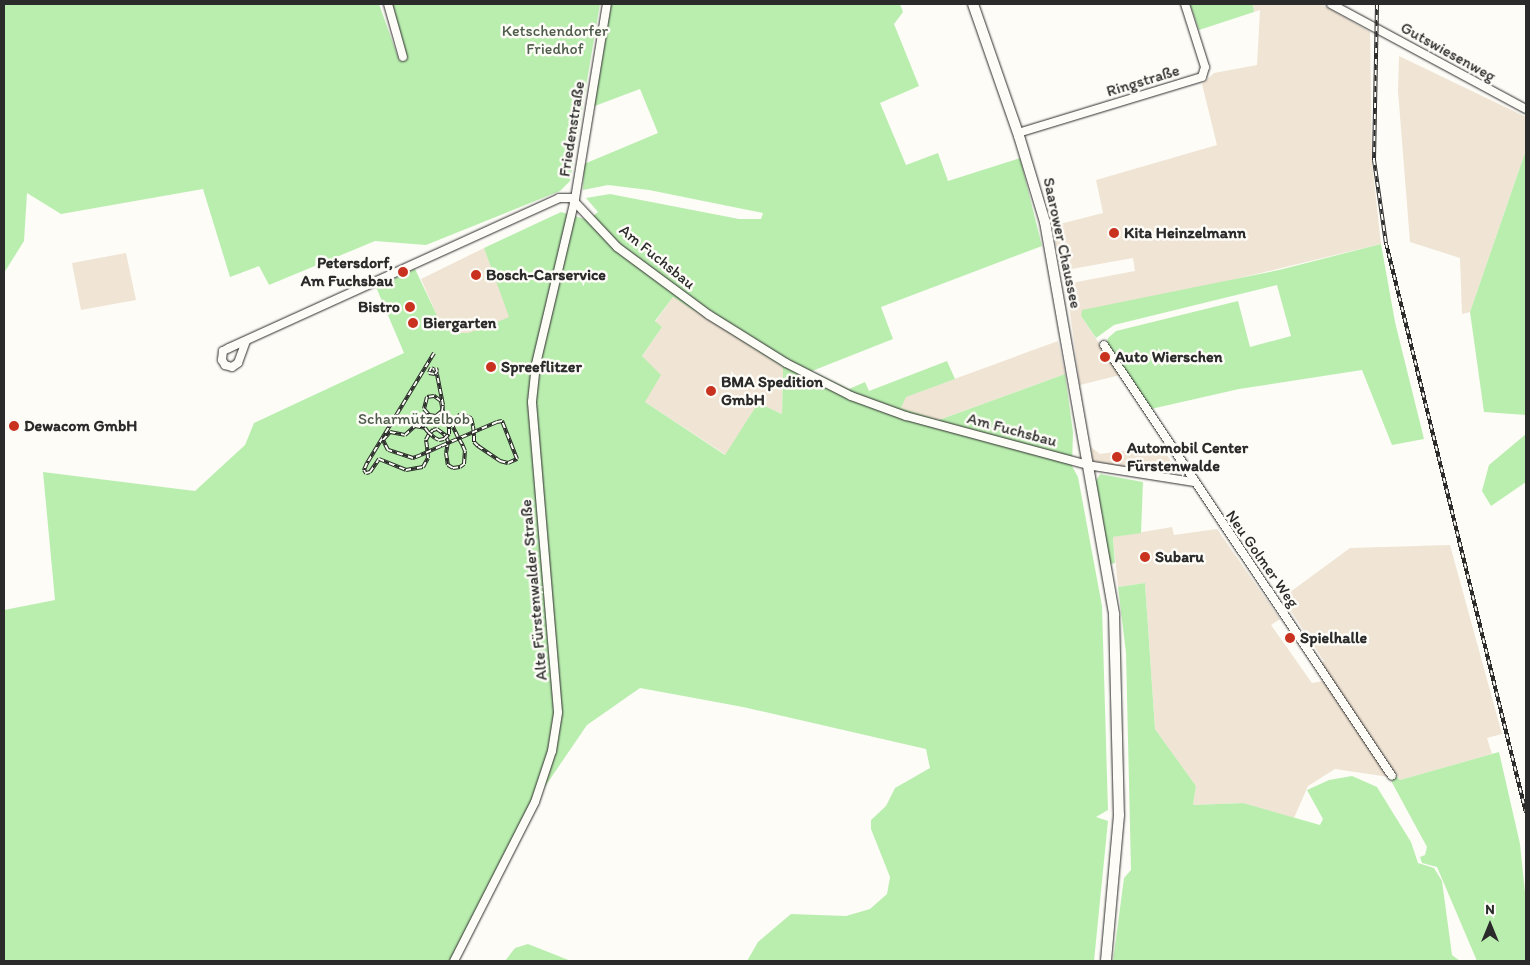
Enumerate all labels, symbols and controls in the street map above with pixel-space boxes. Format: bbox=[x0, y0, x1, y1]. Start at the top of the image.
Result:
street label: Gutswiesenweg bbox=[1397, 18, 1499, 86]
park label: Ketschendorfer Friedhof bbox=[502, 21, 608, 59]
street label: Ringstraße bbox=[1104, 61, 1182, 101]
street label: Friedenstraße bbox=[555, 80, 589, 178]
street label: Saarower Chaussee bbox=[1039, 176, 1085, 310]
street label: Am Fuchsbau bbox=[615, 221, 699, 293]
place label: Kita Heinzelmann bbox=[1124, 223, 1247, 243]
marker: Kita Heinzelmann bbox=[1108, 227, 1120, 239]
place label: Petersdorf, Am Fuchsbau bbox=[301, 253, 393, 291]
place label: Bosch-Carservice bbox=[486, 265, 606, 285]
marker: Petersdorf, Am Fuchsbau bbox=[397, 266, 409, 278]
marker: Bosch-Carservice bbox=[470, 269, 482, 281]
place label: Bistro bbox=[358, 297, 400, 317]
marker: Bistro bbox=[404, 301, 416, 313]
place label: Biergarten bbox=[423, 313, 496, 333]
marker: Biergarten bbox=[407, 317, 419, 329]
place label: Auto Wierschen bbox=[1115, 347, 1223, 367]
marker: Auto Wierschen bbox=[1099, 351, 1111, 363]
place label: Spreeflitzer bbox=[501, 357, 582, 377]
marker: Spreeflitzer bbox=[485, 361, 497, 373]
place label: BMA Spedition GmbH bbox=[721, 372, 823, 410]
marker: BMA Spedition GmbH bbox=[705, 385, 717, 397]
park label: Scharmützelbob bbox=[358, 409, 470, 429]
street label: Am Fuchsbau bbox=[965, 409, 1059, 451]
place label: Dewacom GmbH bbox=[24, 416, 137, 436]
marker: Dewacom GmbH bbox=[8, 420, 20, 432]
place label: Automobil Center Fürstenwalde bbox=[1127, 438, 1249, 476]
marker: Automobil Center Fürstenwalde bbox=[1111, 451, 1123, 463]
street label: Alte Fürstenwalder Straße bbox=[517, 499, 551, 681]
street label: Neu Golmer Weg bbox=[1221, 507, 1303, 611]
place label: Subaru bbox=[1155, 547, 1204, 567]
marker: Subaru bbox=[1139, 551, 1151, 563]
place label: Spielhalle bbox=[1300, 628, 1367, 648]
marker: Spielhalle bbox=[1284, 632, 1296, 644]
north arrow bbox=[1465, 900, 1515, 950]
text: N bbox=[1485, 901, 1495, 918]

